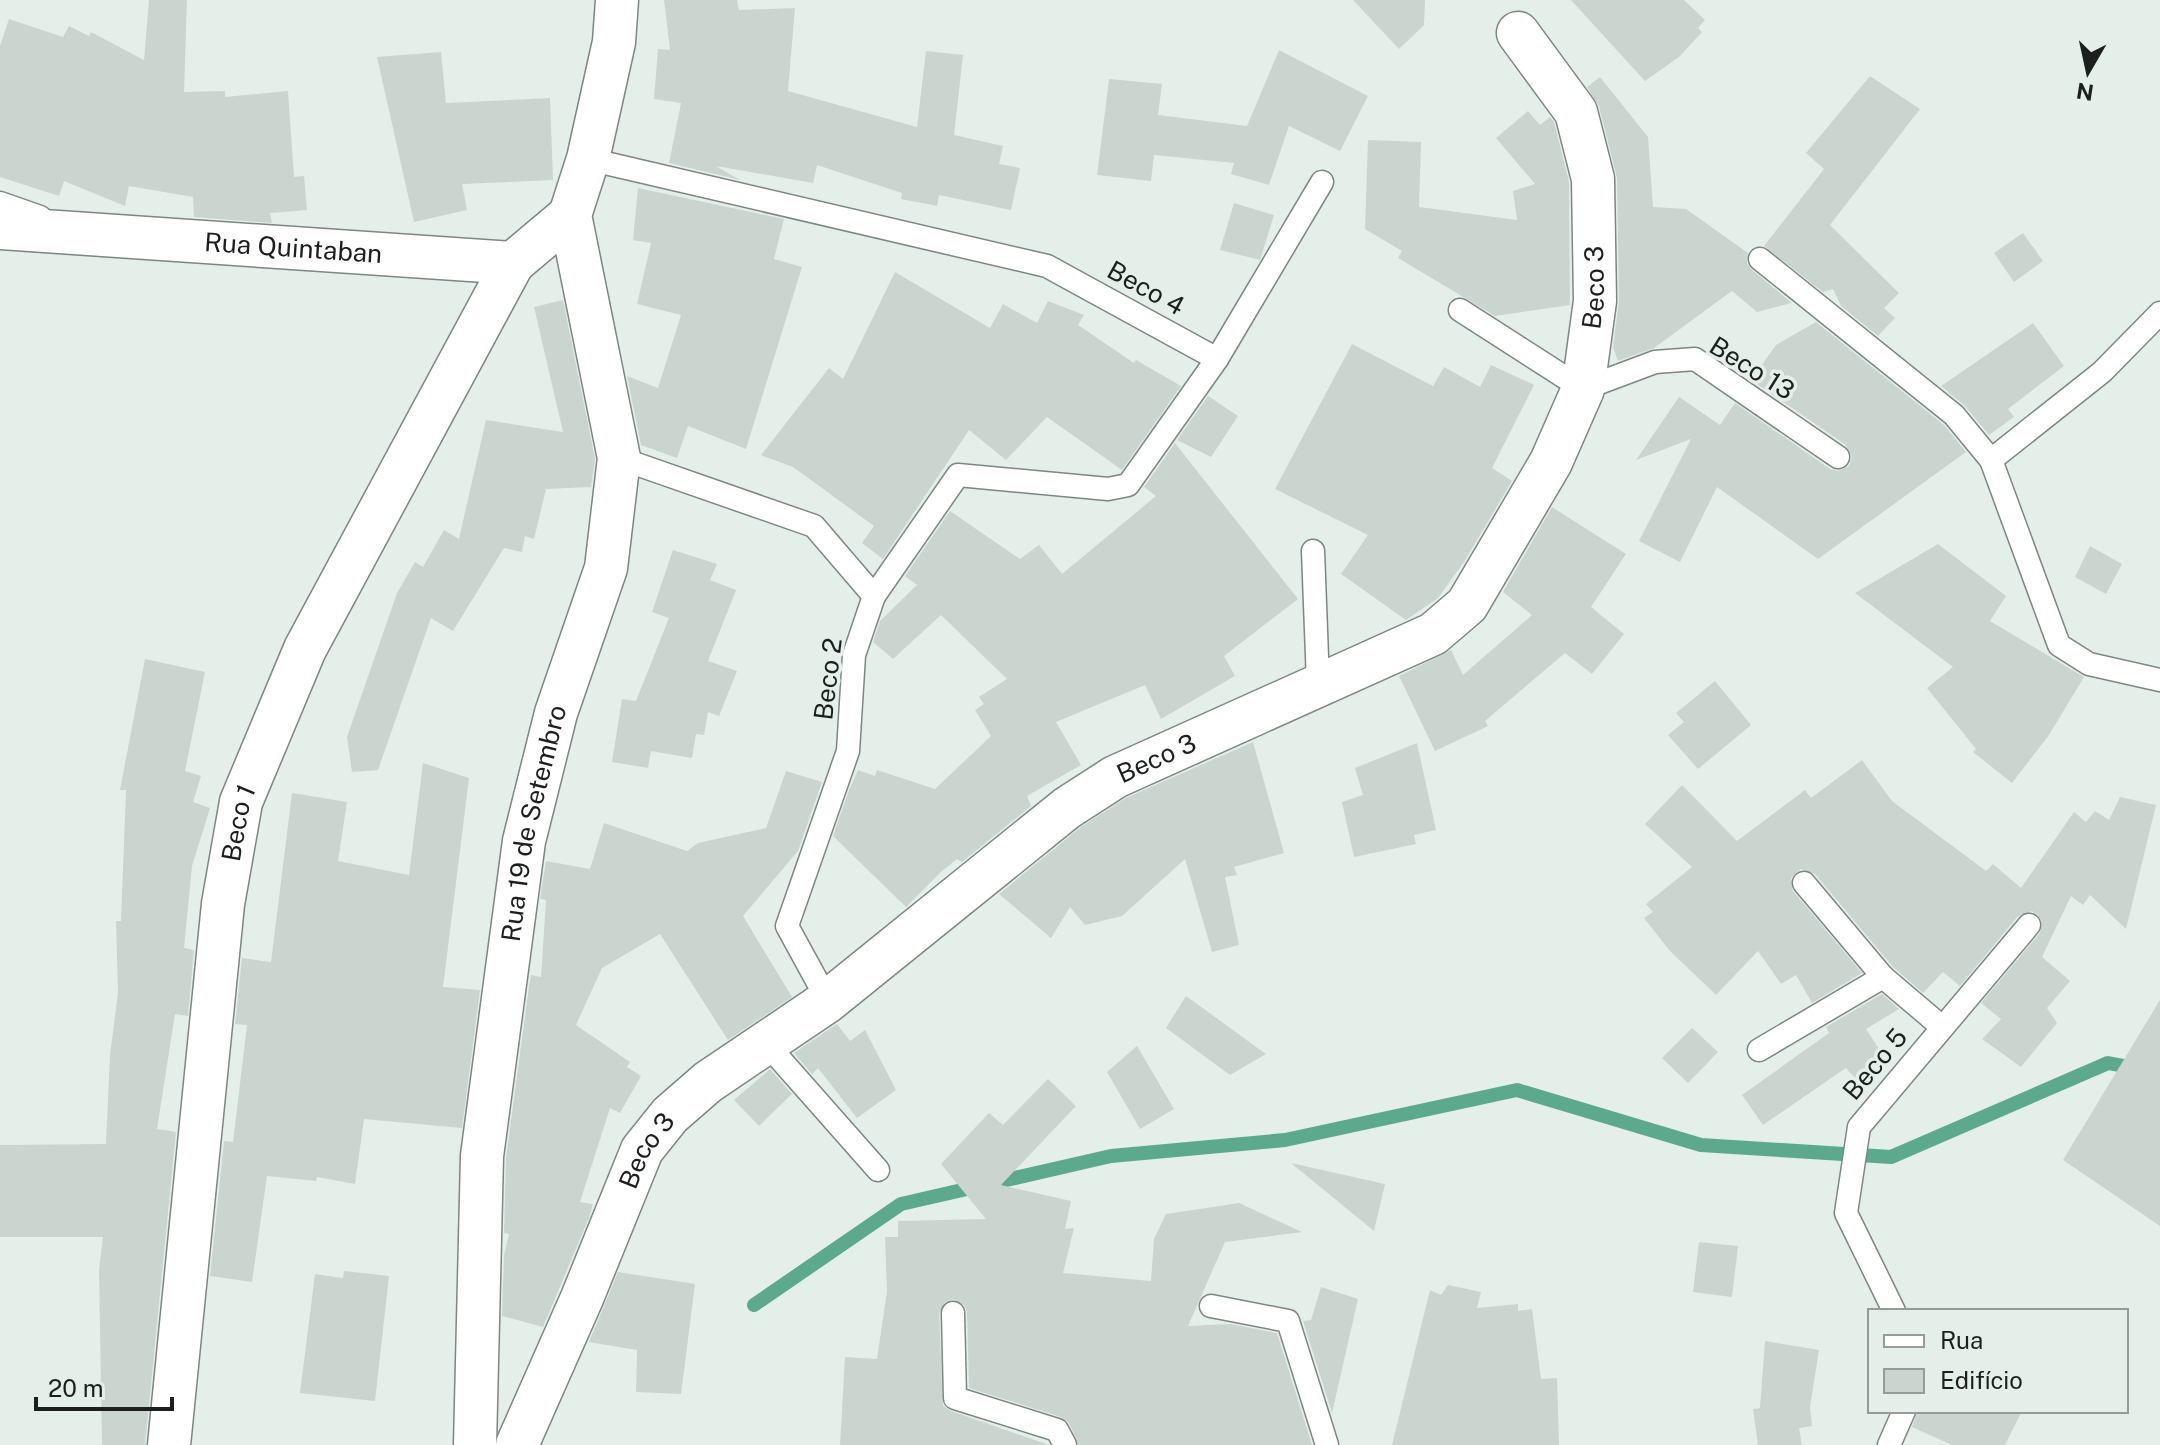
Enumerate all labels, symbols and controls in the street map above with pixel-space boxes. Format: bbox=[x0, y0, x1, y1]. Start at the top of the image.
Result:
north arrow bbox=[2048, 32, 2128, 112]
text: N bbox=[2074, 78, 2095, 106]
street label: Rua Quintaban bbox=[203, 226, 383, 269]
street label: Beco 3 bbox=[1575, 245, 1610, 331]
street label: Beco 4 bbox=[1102, 254, 1190, 321]
street label: Beco 13 bbox=[1704, 329, 1800, 406]
street label: Beco 2 bbox=[807, 636, 848, 722]
street label: Rua 19 de Setembro bbox=[495, 700, 573, 944]
street label: Beco 3 bbox=[1112, 727, 1201, 789]
street label: Beco 1 bbox=[215, 780, 262, 864]
street label: Beco 5 bbox=[1836, 1022, 1913, 1106]
street label: Beco 3 bbox=[612, 1106, 681, 1193]
legend bbox=[1868, 1309, 2128, 1413]
text: Rua bbox=[1940, 1326, 1983, 1354]
scale bar bbox=[36, 1361, 172, 1411]
text: Edifício bbox=[1940, 1366, 2023, 1394]
text: 20 m bbox=[48, 1374, 104, 1402]

